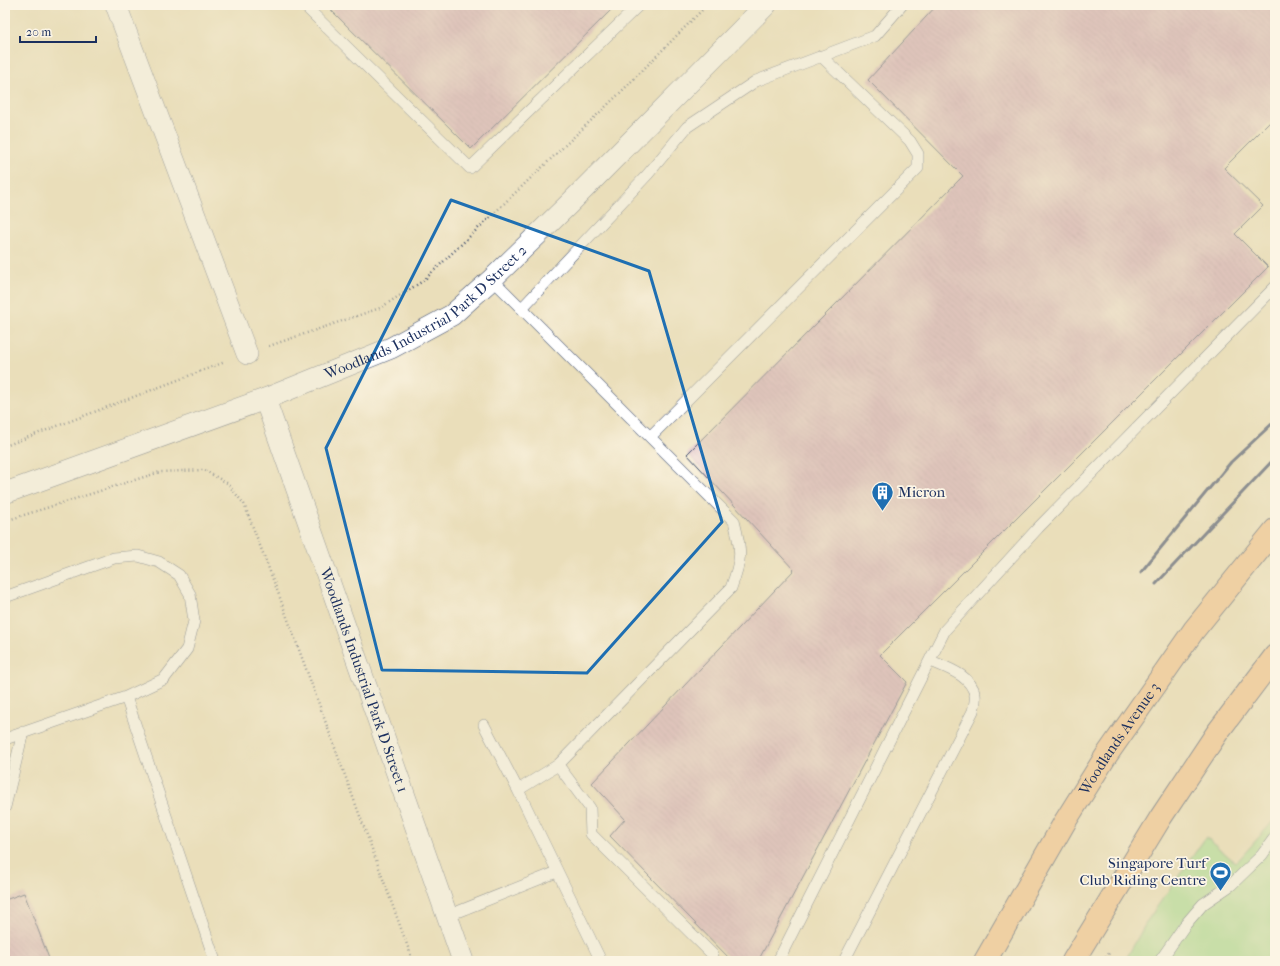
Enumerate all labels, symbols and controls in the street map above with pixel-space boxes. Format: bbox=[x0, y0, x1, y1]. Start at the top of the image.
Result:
scale bar bbox=[20, 18, 96, 44]
text: 20 m bbox=[26, 25, 51, 39]
street label: Woodlands Industrial Park D Street 2 bbox=[321, 241, 531, 383]
building icon: Micron bbox=[869, 479, 895, 512]
place label: Micron bbox=[898, 483, 945, 501]
street label: Woodlands Industrial Park D Street 1 bbox=[316, 564, 412, 795]
street label: Woodlands Avenue 3 bbox=[1075, 679, 1164, 799]
place label: Singapore Turf Club Riding Centre bbox=[1079, 854, 1209, 889]
sports icon: Singapore Turf Club Riding Centre bbox=[1208, 859, 1234, 892]

